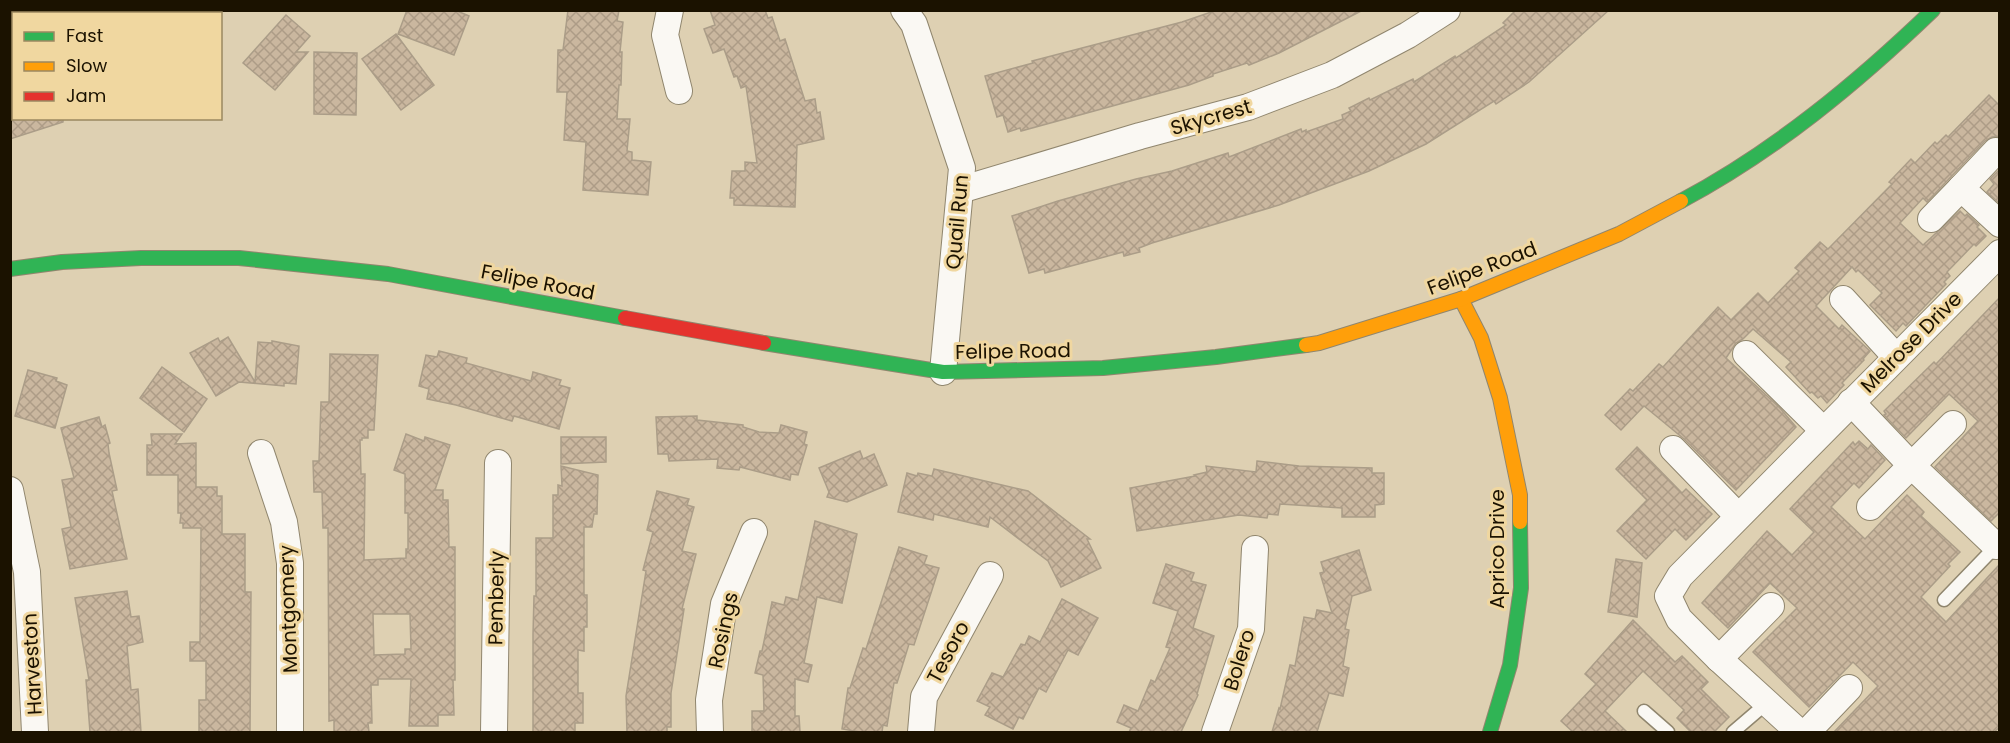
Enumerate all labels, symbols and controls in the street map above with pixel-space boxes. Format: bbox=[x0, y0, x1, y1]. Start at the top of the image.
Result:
legend bbox=[12, 12, 222, 120]
text: Fast bbox=[66, 23, 103, 48]
text: Slow bbox=[66, 53, 108, 78]
text: Jam bbox=[66, 83, 106, 108]
street label: Skycrest bbox=[1167, 92, 1255, 142]
street label: Quail Run bbox=[939, 173, 975, 271]
street label: Felipe Road bbox=[1423, 234, 1541, 302]
street label: Felipe Road bbox=[479, 257, 597, 307]
street label: Melrose Drive bbox=[1854, 285, 1968, 399]
street label: Felipe Road bbox=[955, 336, 1071, 366]
street label: Aprico Drive bbox=[1483, 489, 1511, 609]
street label: Montgomery bbox=[272, 544, 304, 674]
street label: Pemberly bbox=[481, 551, 511, 645]
street label: Rosings bbox=[701, 589, 745, 671]
street label: Harveston bbox=[15, 612, 49, 716]
street label: Tesoro bbox=[920, 616, 976, 688]
street label: Bolero bbox=[1216, 626, 1262, 694]

